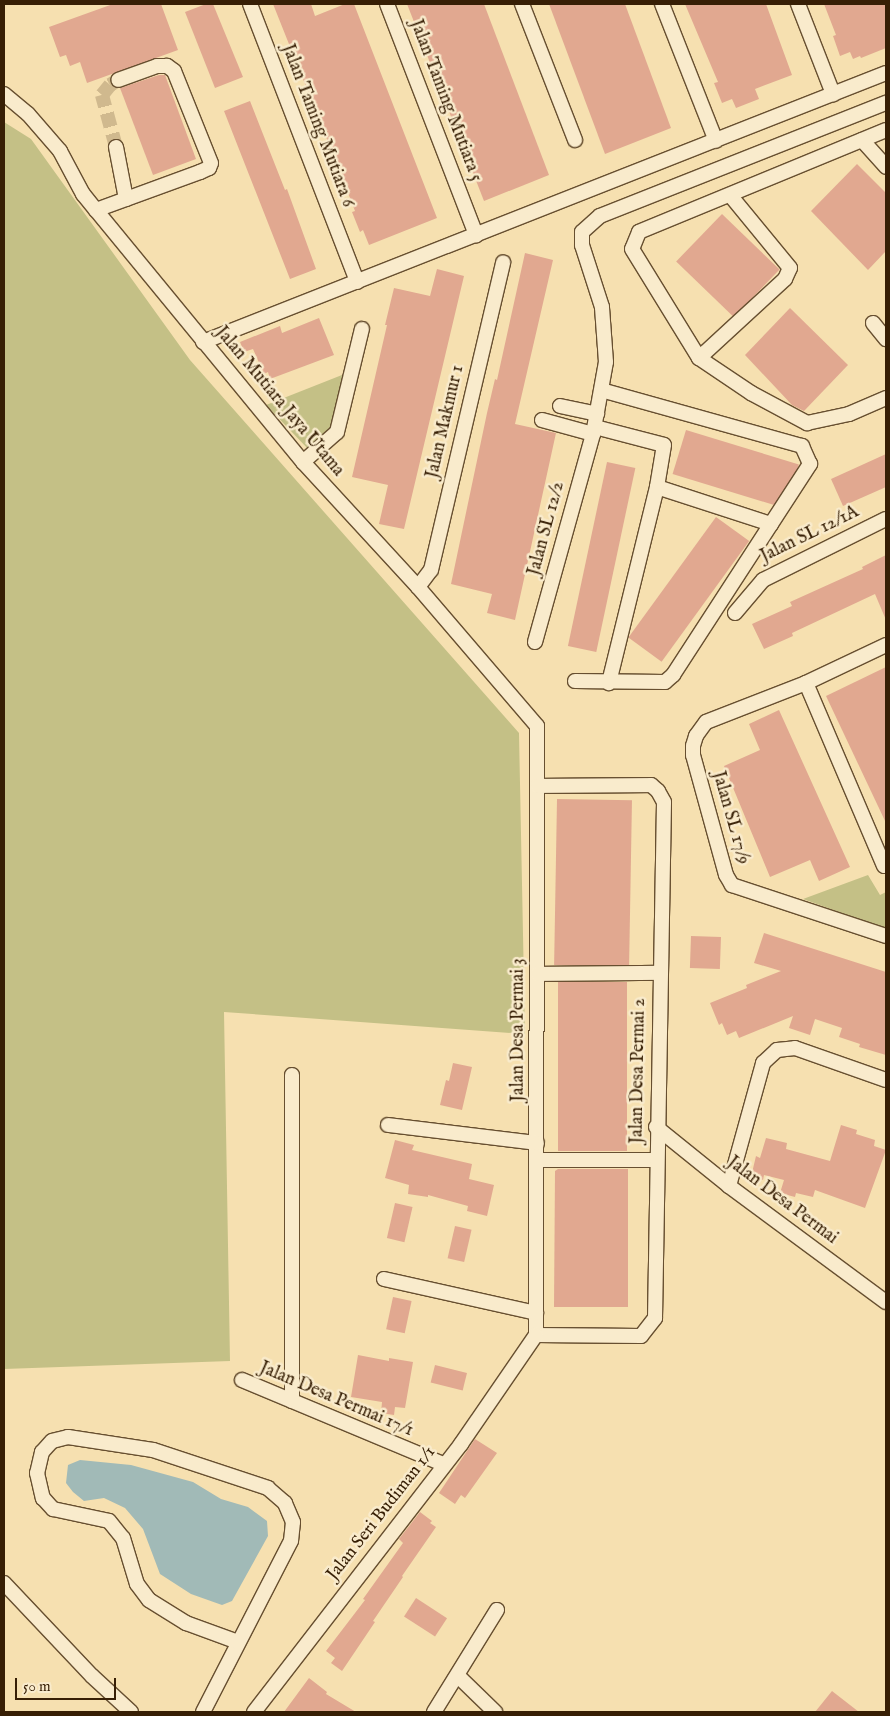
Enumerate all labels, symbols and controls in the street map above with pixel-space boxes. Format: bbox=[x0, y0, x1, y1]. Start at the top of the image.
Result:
street label: Jalan Taming Mutiara 5 bbox=[404, 17, 486, 185]
street label: Jalan Taming Mutiara 6 bbox=[276, 41, 358, 211]
street label: Jalan Mutiara Jaya Utama bbox=[210, 323, 348, 481]
street label: Jalan Makmur 1 bbox=[422, 363, 470, 481]
street label: Jalan SL 12/2 bbox=[524, 480, 570, 578]
street label: Jalan SL 12/1A bbox=[757, 502, 863, 568]
street label: Jalan SL 17/9 bbox=[706, 769, 754, 867]
street label: Jalan Desa Permai 3 bbox=[508, 958, 530, 1102]
street label: Jalan Desa Permai 2 bbox=[627, 998, 651, 1144]
street label: Jalan Desa Permai bbox=[722, 1152, 842, 1250]
street label: Jalan Desa Permai 17/1 bbox=[256, 1358, 416, 1442]
street label: Jalan Seri Budiman 1/1 bbox=[323, 1443, 441, 1585]
scale bar bbox=[18, 1668, 119, 1700]
text: 50 m bbox=[23, 1677, 51, 1696]

